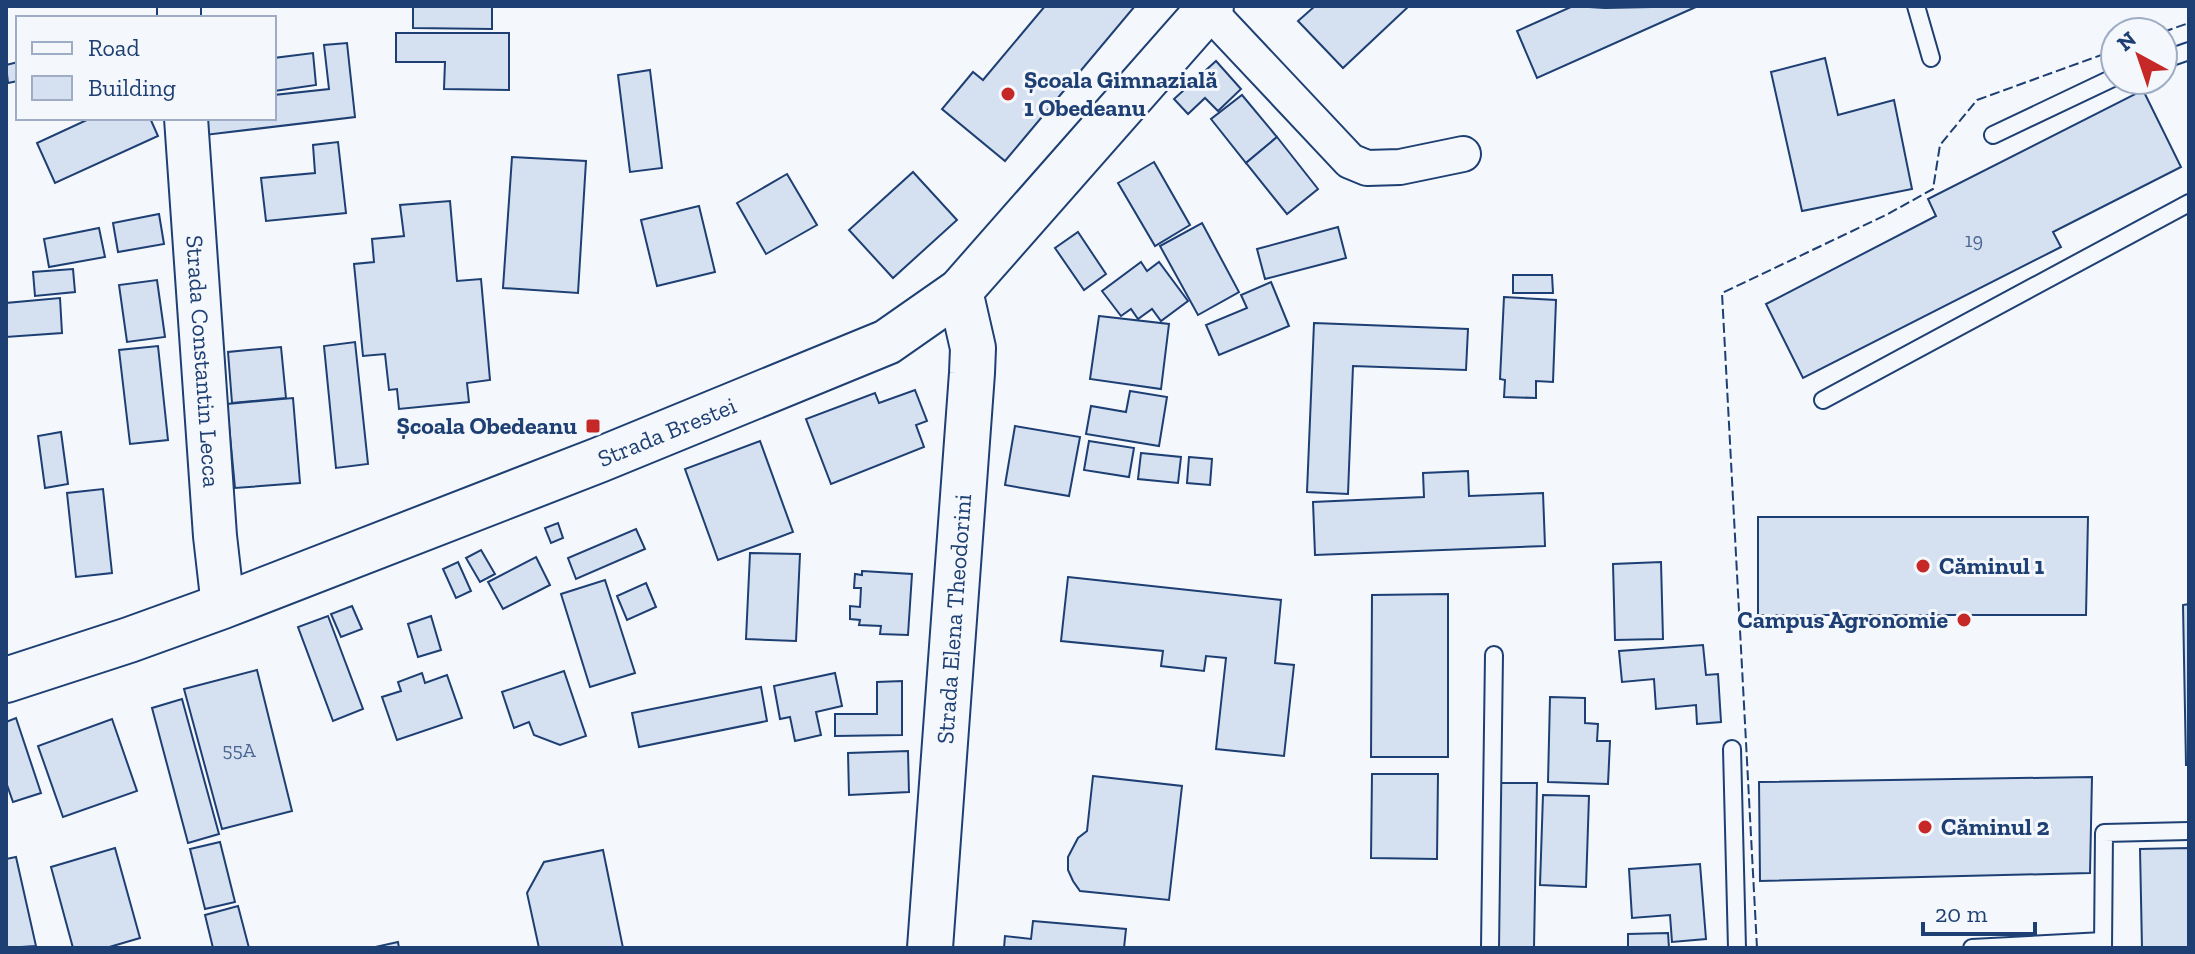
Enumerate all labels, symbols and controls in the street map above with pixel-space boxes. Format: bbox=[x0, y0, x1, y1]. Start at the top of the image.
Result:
legend bbox=[16, 16, 276, 120]
north arrow bbox=[2099, 16, 2179, 96]
text: N bbox=[2111, 25, 2142, 57]
text: Road bbox=[88, 33, 140, 62]
place label: Școala Gimnazială 1 Obedeanu bbox=[1024, 65, 1218, 122]
text: Building bbox=[88, 73, 176, 102]
marker: Școala Gimnazială 1 Obedeanu bbox=[999, 85, 1017, 103]
house number: 19 bbox=[1965, 228, 1983, 252]
street label: Strada Constantin Lecca bbox=[180, 234, 227, 489]
street label: Strada Brestei bbox=[593, 390, 740, 473]
place label: Școala Obedeanu bbox=[397, 411, 577, 440]
marker: Școala Obedeanu bbox=[584, 417, 602, 435]
street label: Strada Elena Theodorini bbox=[930, 493, 977, 745]
place label: Căminul 1 bbox=[1939, 551, 2044, 580]
marker: Căminul 1 bbox=[1914, 557, 1932, 575]
place label: Campus Agronomie bbox=[1737, 605, 1948, 634]
marker: Campus Agronomie bbox=[1955, 611, 1973, 629]
house number: 55A bbox=[222, 738, 257, 762]
place label: Căminul 2 bbox=[1941, 812, 2049, 841]
marker: Căminul 2 bbox=[1916, 818, 1934, 836]
scale bar bbox=[1923, 886, 2035, 936]
text: 20 m bbox=[1935, 899, 1988, 928]

